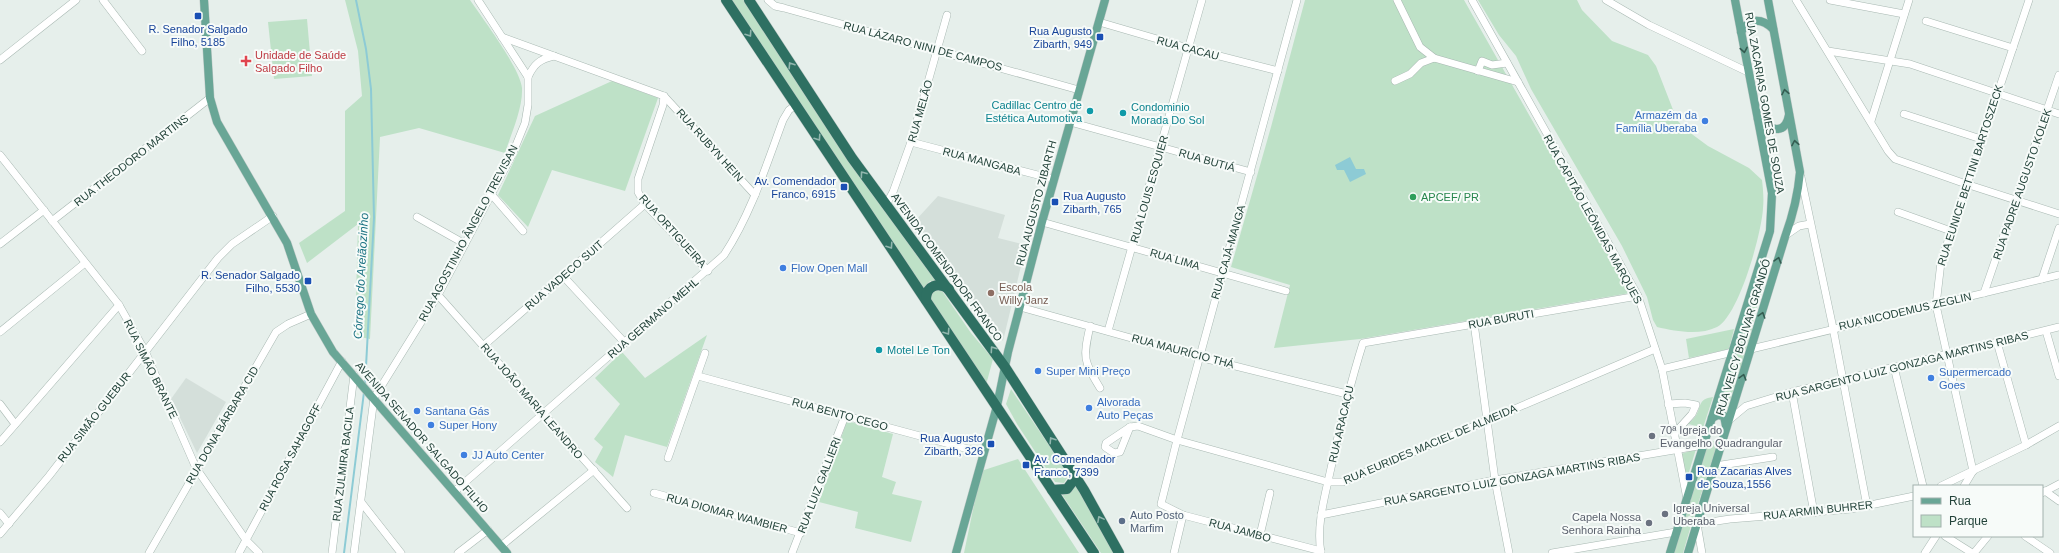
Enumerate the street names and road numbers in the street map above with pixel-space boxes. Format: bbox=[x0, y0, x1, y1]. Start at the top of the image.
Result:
street label: RUA ZACARIAS GOMES DE SOUZA bbox=[1743, 11, 1787, 195]
street label: RUA LÁZARO NINI DE CAMPOS bbox=[842, 19, 1004, 73]
street label: RUA CACAU bbox=[1155, 34, 1221, 62]
street label: RUA MELÃO bbox=[905, 78, 935, 144]
street label: RUA EUNICE BETTINI BARTOSZECK bbox=[1935, 82, 2005, 267]
street label: RUA RUBYN HEIN bbox=[674, 106, 746, 184]
street label: RUA PADRE AUGUSTO KOLEK bbox=[1990, 106, 2054, 261]
street label: RUA THEODORO MARTINS bbox=[72, 112, 190, 208]
street label: RUA CAPITÃO LEÔNIDAS MARQUES bbox=[1541, 132, 1645, 306]
street label: RUA LOUIS ESQUIER bbox=[1128, 134, 1170, 244]
street label: RUA AUGUSTO ZIBARTH bbox=[1013, 139, 1059, 267]
street label: RUA AGOSTINHO ÂNGELO TREVISAN bbox=[416, 143, 520, 323]
street label: RUA MANGABA bbox=[941, 145, 1023, 177]
street label: RUA BUTIÁ bbox=[1177, 146, 1237, 174]
street label: AVENIDA COMENDADOR FRANCO bbox=[889, 191, 1005, 344]
street label: RUA ORTIGUEIRA bbox=[637, 192, 709, 270]
street label: RUA CAJÁ-MANGA bbox=[1209, 203, 1247, 301]
street label: RUA VADECO SUIT bbox=[523, 238, 606, 312]
street label: RUA LIMA bbox=[1149, 246, 1202, 272]
street label: RUA VELCY BOLIVAR GRANDÓ bbox=[1713, 257, 1773, 417]
street label: RUA GERMANO MEHL bbox=[605, 275, 701, 361]
street label: RUA NICODEMUS ZEGLIN bbox=[1838, 290, 1973, 332]
street label: RUA BURUTI bbox=[1467, 307, 1535, 331]
street label: RUA SIMÃO BRANTE bbox=[122, 317, 180, 421]
street label: RUA SARGENTO LUIZ GONZAGA MARTINS RIBAS bbox=[1774, 329, 2030, 403]
street label: RUA MAURÍCIO THÁ bbox=[1130, 332, 1236, 371]
street label: RUA JOÃO MARIA LEANDRO bbox=[479, 341, 586, 462]
street label: AVENIDA SENADOR SALGADO FILHO bbox=[353, 359, 491, 515]
street label: RUA DONA BÁRBARA CID bbox=[183, 364, 261, 486]
street label: RUA SIMÃO GUEBUR bbox=[55, 369, 133, 465]
street label: RUA ARACAÇU bbox=[1326, 384, 1356, 464]
street label: RUA BENTO CEGO bbox=[791, 395, 890, 433]
street label: RUA ROSA SAHAGOFF bbox=[257, 401, 324, 513]
street label: RUA EURIDES MACIEL DE ALMEIDA bbox=[1341, 402, 1519, 486]
street label: RUA ZULMIRA BACILA bbox=[330, 405, 356, 522]
street label: RUA LUIZ GALLIERI bbox=[795, 435, 843, 535]
street label: RUA SARGENTO LUIZ GONZAGA MARTINS RIBAS bbox=[1383, 451, 1641, 507]
street label: RUA DIOMAR WAMBIER bbox=[665, 491, 789, 535]
street label: RUA ARMIN BUHRER bbox=[1763, 498, 1873, 522]
street label: RUA JAMBO bbox=[1208, 516, 1273, 544]

